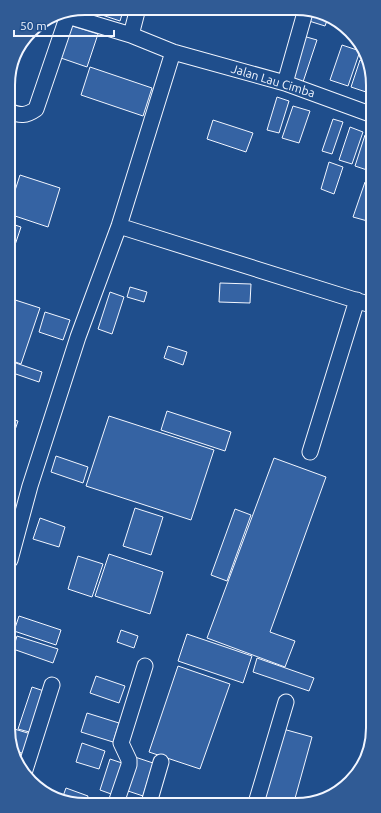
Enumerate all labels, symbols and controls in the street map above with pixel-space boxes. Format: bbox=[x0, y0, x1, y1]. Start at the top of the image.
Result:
scale bar bbox=[14, 12, 114, 38]
text: 50 m bbox=[20, 19, 47, 32]
street label: Jalan Lau Cimba bbox=[230, 62, 317, 99]

